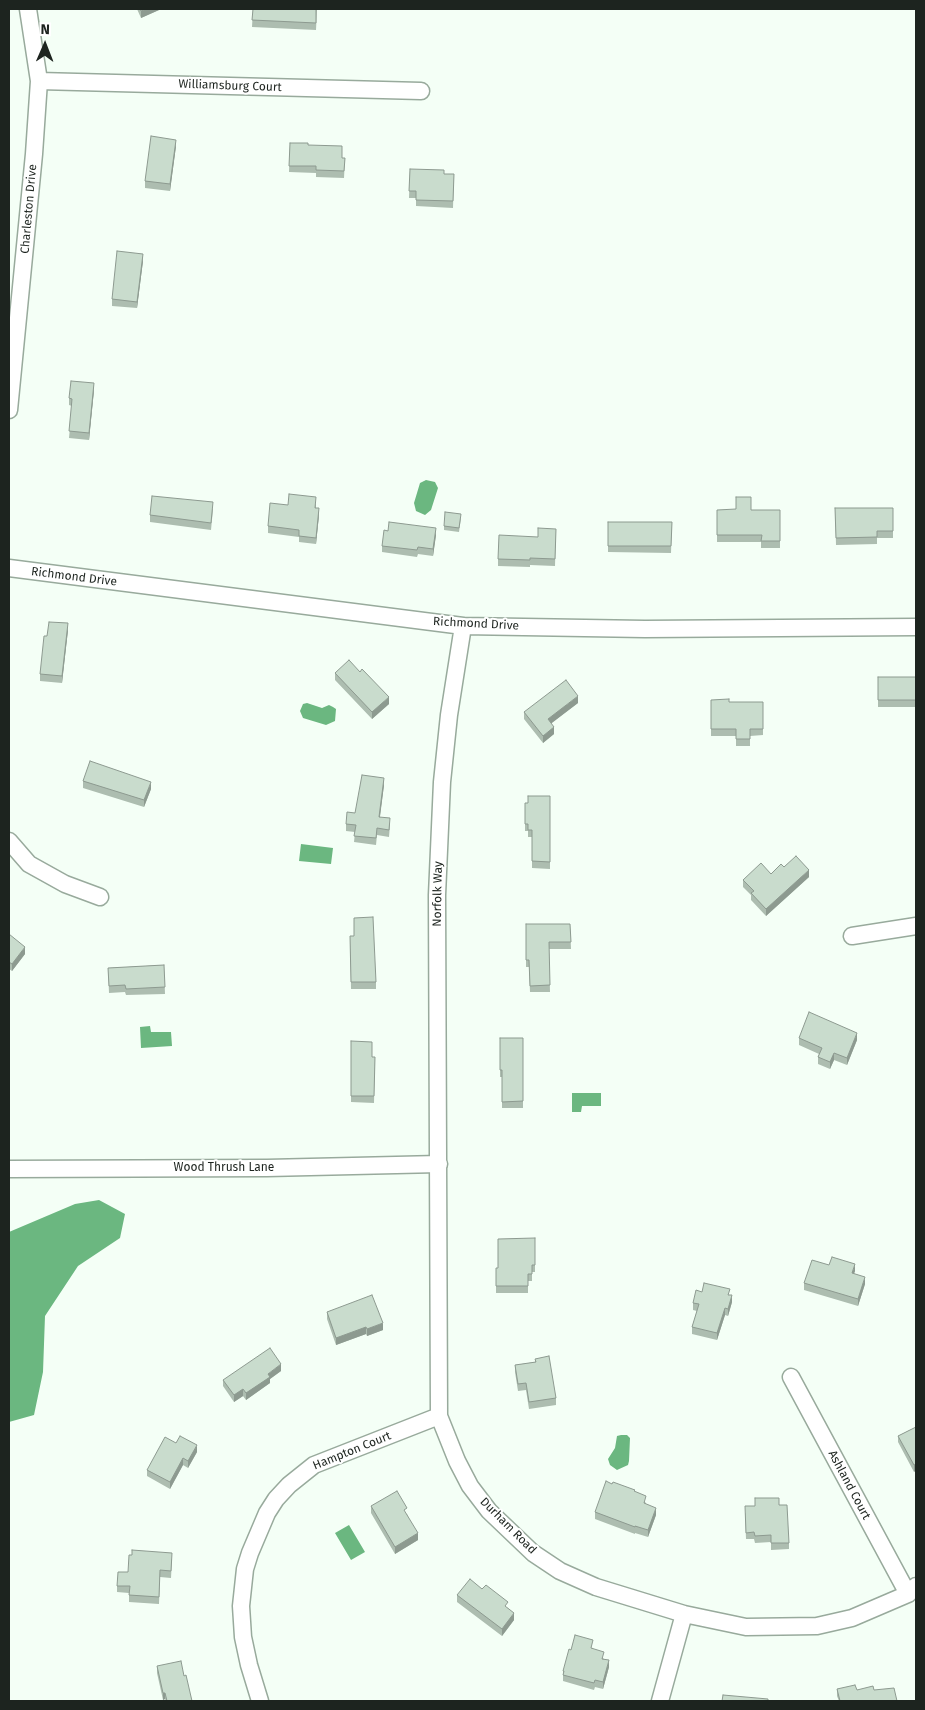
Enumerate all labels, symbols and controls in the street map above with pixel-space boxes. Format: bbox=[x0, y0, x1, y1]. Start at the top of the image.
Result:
north arrow bbox=[20, 20, 70, 70]
text: N bbox=[40, 21, 50, 38]
street label: Williamsburg Court bbox=[178, 77, 282, 95]
street label: Charleston Drive bbox=[18, 164, 40, 254]
street label: Richmond Drive bbox=[30, 565, 118, 589]
street label: Richmond Drive bbox=[433, 615, 519, 633]
street label: Norfolk Way bbox=[430, 861, 446, 927]
street label: Wood Thrush Lane bbox=[174, 1161, 274, 1175]
street label: Hampton Court bbox=[311, 1429, 393, 1473]
street label: Ashland Court bbox=[825, 1448, 873, 1522]
street label: Durham Road bbox=[477, 1495, 539, 1557]

